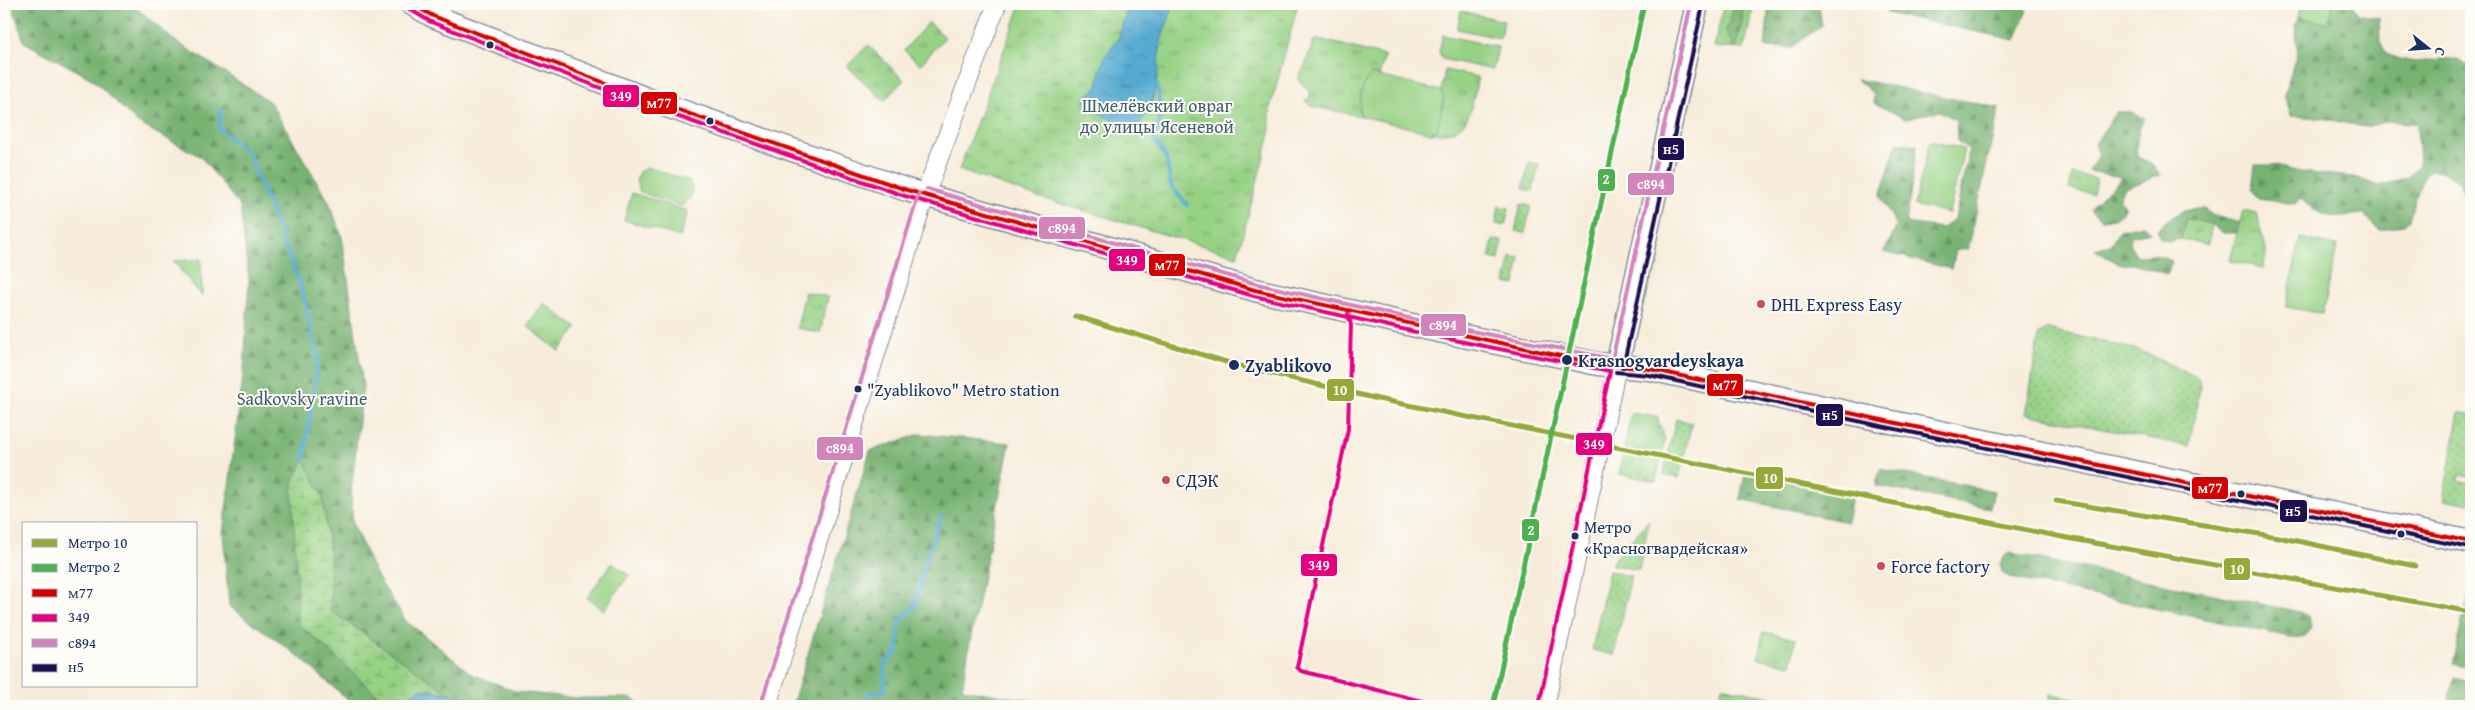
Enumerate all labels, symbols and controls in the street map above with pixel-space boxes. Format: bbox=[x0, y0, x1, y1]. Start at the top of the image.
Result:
north arrow bbox=[2402, 22, 2452, 72]
unlabelled marker bbox=[485, 40, 495, 50]
text: С bbox=[2430, 45, 2451, 59]
line badge: 349 bbox=[602, 84, 640, 108]
text: 349 bbox=[610, 86, 632, 106]
line badge: м77 bbox=[640, 91, 678, 115]
park label: Шмелёвский овраг до улицы Ясеневой bbox=[1080, 92, 1234, 140]
text: м77 bbox=[646, 93, 672, 113]
unlabelled marker bbox=[705, 116, 715, 126]
line badge: н5 bbox=[1657, 137, 1685, 161]
text: н5 bbox=[1663, 139, 1679, 159]
line badge: 2 bbox=[1597, 168, 1616, 192]
text: 2 bbox=[1602, 169, 1610, 189]
line badge: с894 bbox=[1627, 172, 1675, 196]
text: с894 bbox=[1637, 174, 1665, 194]
line badge: с894 bbox=[1038, 216, 1086, 240]
text: с894 bbox=[1048, 218, 1076, 238]
line badge: 349 bbox=[1108, 248, 1146, 272]
text: 349 bbox=[1116, 250, 1138, 270]
line badge: м77 bbox=[1148, 253, 1186, 277]
text: м77 bbox=[1154, 255, 1180, 275]
place label: DHL Express Easy bbox=[1771, 291, 1902, 318]
marker: DHL Express Easy bbox=[1755, 298, 1767, 310]
line badge: с894 bbox=[1420, 313, 1467, 337]
text: с894 bbox=[1429, 315, 1457, 335]
place label: Krasnogvardeyskaya bbox=[1578, 347, 1745, 374]
place label: Zyablikovo bbox=[1245, 352, 1332, 379]
marker: Krasnogvardeyskaya bbox=[1560, 353, 1574, 367]
marker: Zyablikovo bbox=[1227, 358, 1241, 372]
line badge: м77 bbox=[1706, 373, 1744, 397]
text: м77 bbox=[1712, 375, 1738, 395]
place label: "Zyablikovo" Metro station bbox=[867, 377, 1060, 402]
line badge: 10 bbox=[1326, 378, 1355, 402]
text: 10 bbox=[1333, 380, 1347, 400]
marker: "Zyablikovo" Metro station bbox=[853, 384, 863, 394]
park label: Sadkovsky ravine bbox=[237, 385, 367, 412]
line badge: н5 bbox=[1815, 403, 1844, 427]
text: н5 bbox=[1822, 405, 1838, 425]
line badge: 349 bbox=[1575, 432, 1613, 456]
text: 349 bbox=[1583, 434, 1605, 454]
line badge: с894 bbox=[816, 436, 864, 461]
text: с894 bbox=[826, 438, 854, 458]
line badge: 10 bbox=[1755, 466, 1784, 490]
place label: СДЭК bbox=[1176, 467, 1219, 494]
text: 10 bbox=[1763, 468, 1777, 488]
marker: СДЭК bbox=[1160, 474, 1172, 486]
line badge: м77 bbox=[2191, 476, 2229, 500]
text: м77 bbox=[2197, 478, 2223, 498]
unlabelled marker bbox=[2236, 489, 2246, 499]
line badge: н5 bbox=[2279, 499, 2308, 523]
text: н5 bbox=[2285, 501, 2301, 521]
place label: Метро «Красногвардейская» bbox=[1584, 514, 1748, 560]
line badge: 2 bbox=[1521, 518, 1540, 542]
text: 2 bbox=[1527, 520, 1535, 540]
legend bbox=[22, 522, 198, 688]
unlabelled marker bbox=[2396, 529, 2406, 539]
marker: Метро «Красногвардейская» bbox=[1570, 531, 1580, 541]
text: Метро 10 bbox=[68, 532, 128, 553]
line badge: 349 bbox=[1300, 553, 1338, 577]
place label: Force factory bbox=[1891, 553, 1990, 580]
text: 349 bbox=[1308, 555, 1330, 575]
text: Метро 2 bbox=[68, 556, 120, 577]
line badge: 10 bbox=[2223, 557, 2251, 581]
text: 10 bbox=[2230, 559, 2244, 579]
marker: Force factory bbox=[1875, 560, 1887, 572]
text: м77 bbox=[68, 582, 93, 603]
text: 349 bbox=[68, 606, 90, 627]
text: с894 bbox=[68, 632, 96, 653]
text: н5 bbox=[68, 656, 84, 677]

